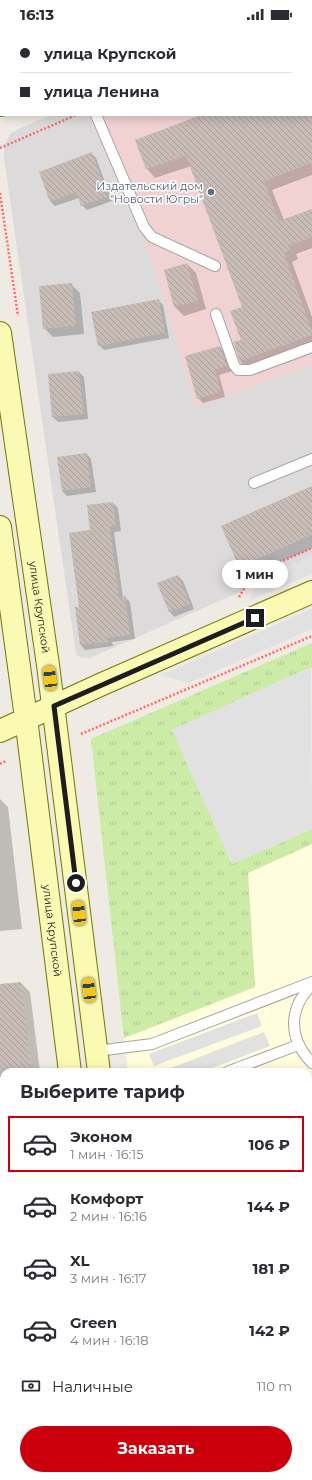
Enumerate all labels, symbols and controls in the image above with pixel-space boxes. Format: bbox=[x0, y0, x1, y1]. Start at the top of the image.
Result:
text: 16:13 bbox=[20, 5, 54, 24]
text: улица Крупской bbox=[44, 44, 176, 63]
text: улица Ленина bbox=[44, 82, 159, 101]
place label: Издательский дом "Новости Югры" bbox=[96, 179, 203, 206]
marker: Издательский дом "Новости Югры" bbox=[206, 187, 216, 197]
street label: улица Крупской bbox=[26, 559, 53, 654]
callout: 1 мин bbox=[222, 560, 288, 588]
text: 1 мин bbox=[236, 566, 274, 582]
route end bbox=[246, 609, 264, 627]
car bbox=[43, 665, 57, 691]
route start bbox=[67, 874, 85, 892]
street label: улица Крупской bbox=[40, 883, 65, 978]
car bbox=[72, 900, 86, 926]
car bbox=[82, 977, 96, 1003]
text: Выберите тариф bbox=[20, 1081, 185, 1103]
icon: car bbox=[22, 1126, 58, 1162]
text: Эконом bbox=[70, 1127, 132, 1146]
text: 106 ₽ bbox=[248, 1135, 290, 1154]
text: 1 мин · 16:15 bbox=[70, 1146, 144, 1162]
icon: car bbox=[22, 1188, 58, 1224]
text: Комфорт bbox=[70, 1189, 143, 1208]
text: 144 ₽ bbox=[248, 1197, 290, 1216]
text: 2 мин · 16:16 bbox=[70, 1208, 147, 1224]
icon: car bbox=[22, 1250, 58, 1286]
text: XL bbox=[70, 1251, 89, 1270]
text: 181 ₽ bbox=[252, 1259, 290, 1278]
text: 3 мин · 16:17 bbox=[70, 1270, 147, 1286]
icon: car bbox=[22, 1312, 58, 1348]
text: Green bbox=[70, 1313, 117, 1332]
text: 142 ₽ bbox=[249, 1321, 290, 1340]
text: 4 мин · 16:18 bbox=[70, 1332, 148, 1348]
icon: cash bbox=[20, 1375, 42, 1397]
text: Наличные bbox=[52, 1377, 133, 1396]
text: 110 m bbox=[257, 1378, 292, 1394]
button: Заказать bbox=[20, 1426, 292, 1472]

